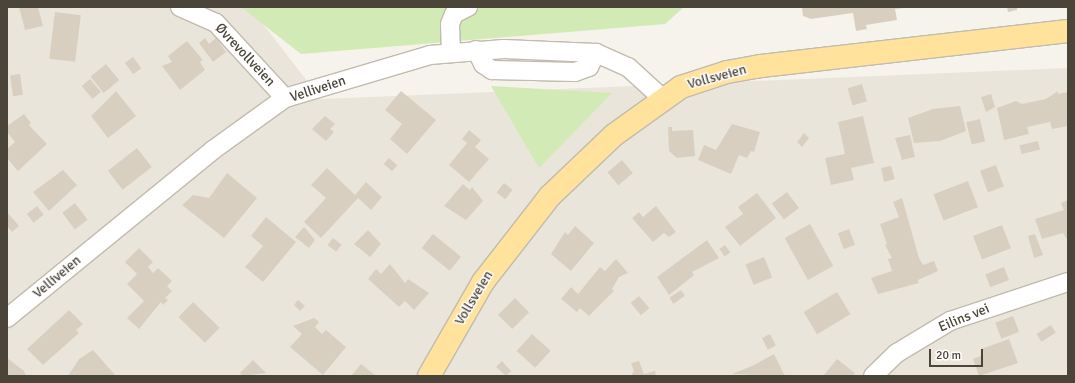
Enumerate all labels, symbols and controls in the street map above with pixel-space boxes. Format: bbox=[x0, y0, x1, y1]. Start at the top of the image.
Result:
street label: Øvrevollveien bbox=[211, 20, 279, 90]
street label: Vollsveien bbox=[686, 61, 748, 93]
street label: Velliveien bbox=[288, 72, 348, 106]
street label: Velliveien bbox=[30, 252, 84, 302]
street label: Vollsveien bbox=[451, 268, 497, 328]
street label: Eilins vei bbox=[936, 300, 992, 336]
scale bar bbox=[931, 341, 985, 367]
text: 20 m bbox=[936, 348, 961, 363]

